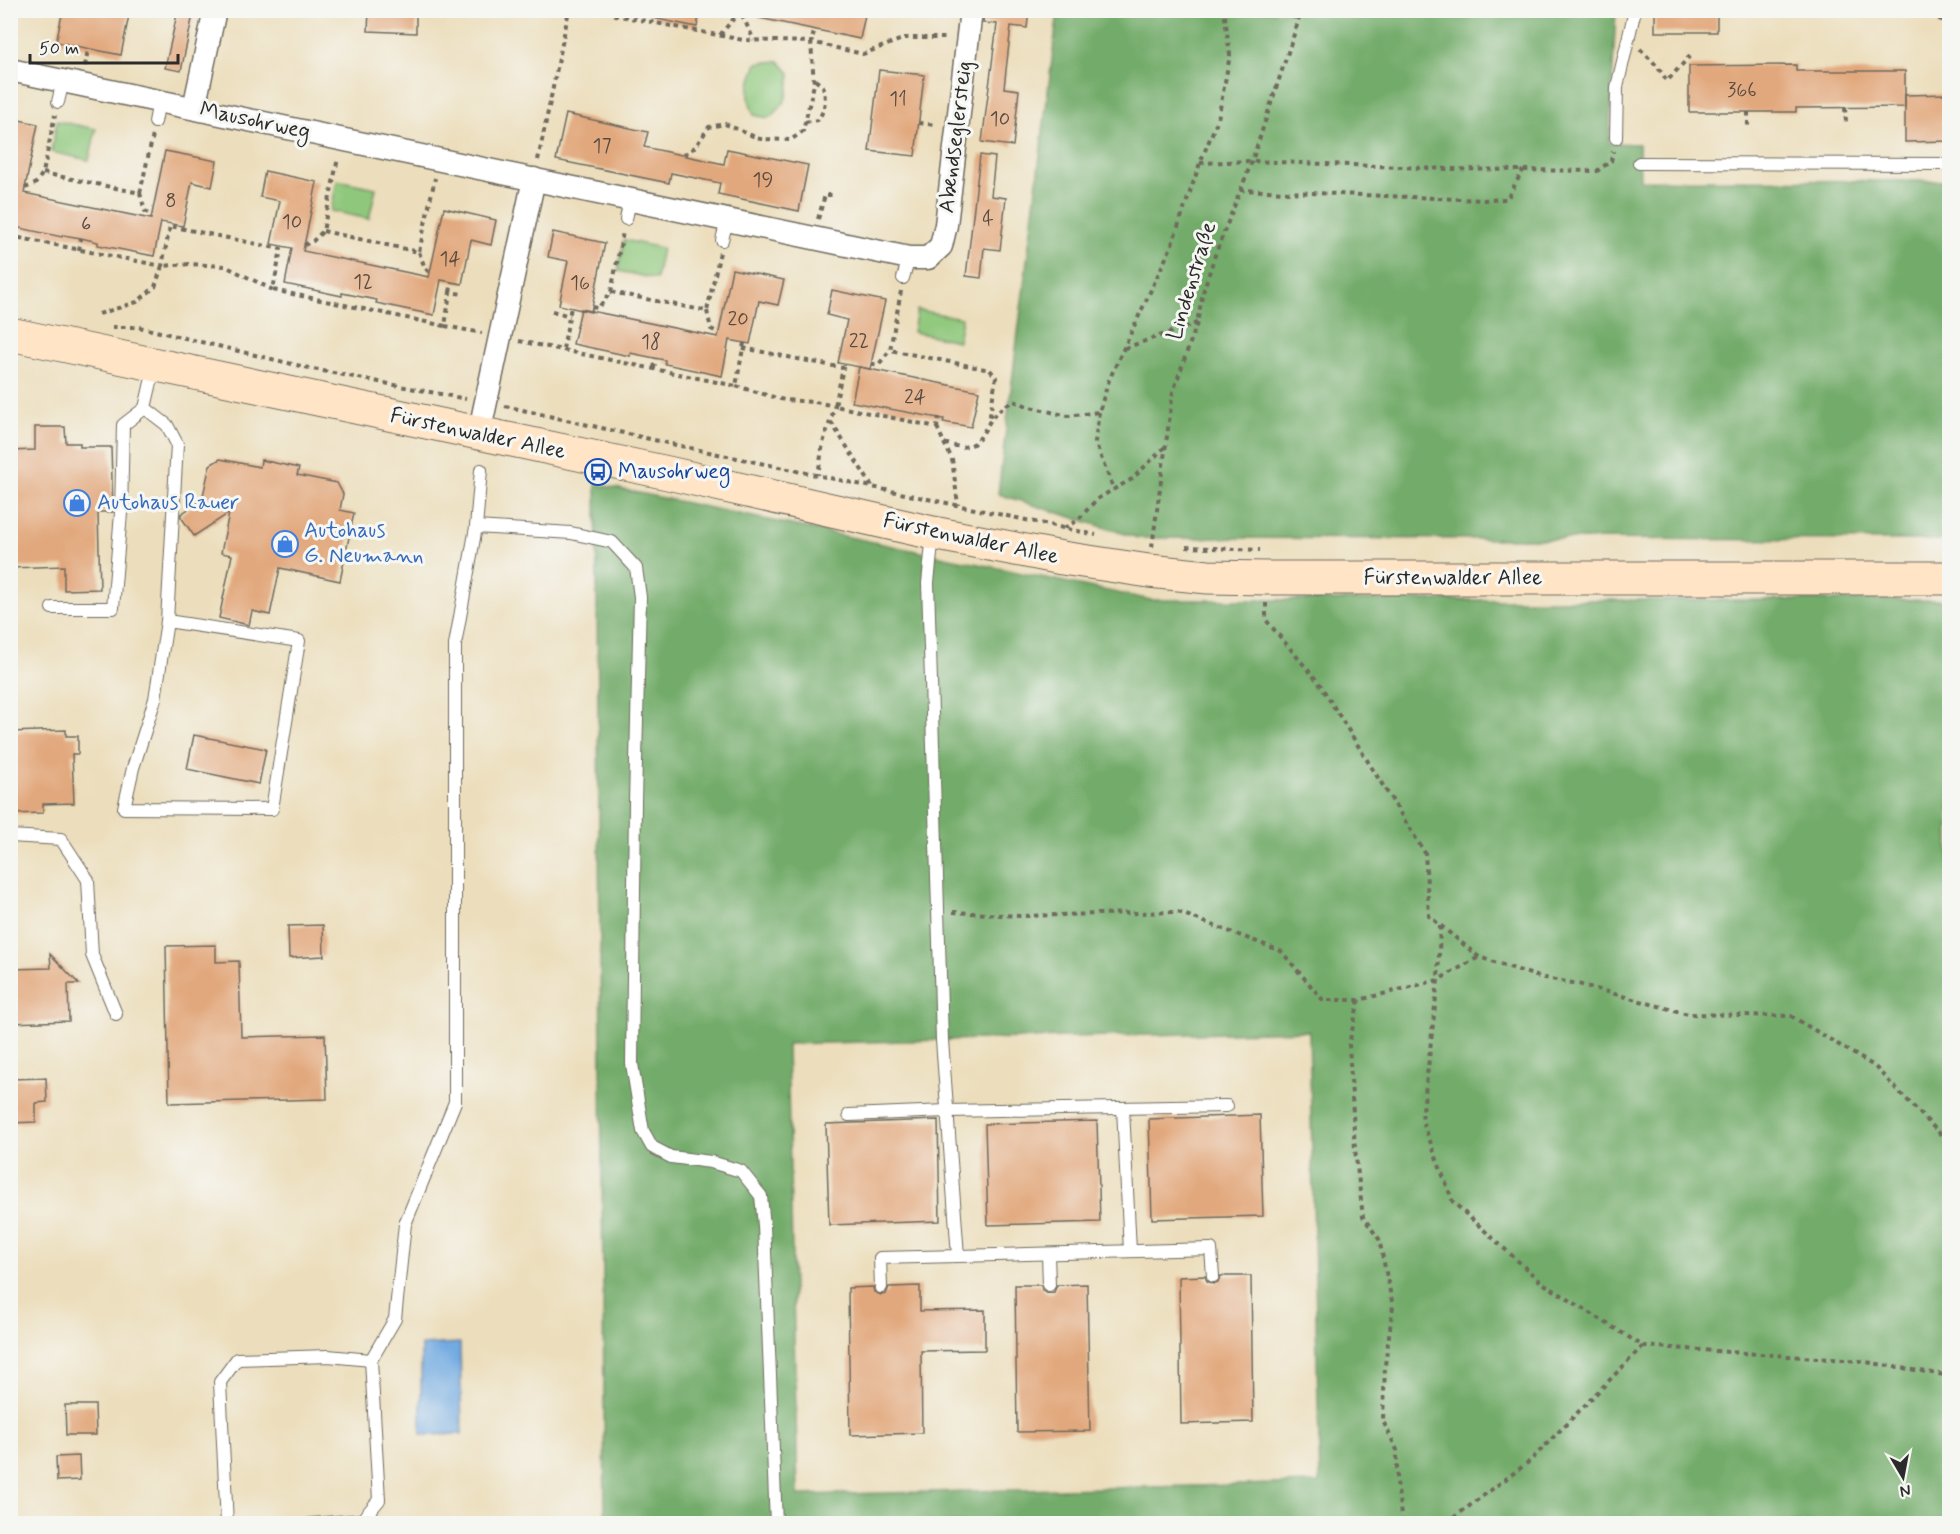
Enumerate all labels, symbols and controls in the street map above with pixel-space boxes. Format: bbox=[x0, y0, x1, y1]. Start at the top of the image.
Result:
scale bar bbox=[30, 27, 178, 65]
text: 50 m bbox=[39, 37, 79, 61]
street label: Abendseglersteig bbox=[933, 59, 980, 215]
house number: 366 bbox=[1727, 77, 1757, 104]
house number: 11 bbox=[889, 86, 907, 113]
street label: Mausohrweg bbox=[197, 96, 313, 149]
house number: 10 bbox=[990, 106, 1010, 133]
house number: 17 bbox=[593, 133, 612, 160]
house number: 19 bbox=[753, 167, 773, 194]
house number: 8 bbox=[165, 188, 177, 215]
house number: 4 bbox=[982, 206, 994, 233]
house number: 10 bbox=[282, 209, 302, 236]
house number: 6 bbox=[81, 211, 91, 238]
street label: Lindenstraße bbox=[1161, 218, 1223, 343]
house number: 14 bbox=[439, 246, 461, 273]
house number: 12 bbox=[353, 269, 373, 296]
house number: 16 bbox=[570, 270, 590, 297]
house number: 20 bbox=[727, 306, 749, 333]
house number: 22 bbox=[849, 328, 869, 355]
house number: 18 bbox=[641, 329, 661, 356]
house number: 24 bbox=[904, 384, 926, 411]
street label: Fürstenwalder Allee bbox=[388, 402, 568, 466]
bus stop icon: Mausohrweg bbox=[583, 457, 613, 487]
place label: Mausohrweg bbox=[618, 458, 730, 489]
shop icon: Autohaus Rauer bbox=[62, 488, 92, 518]
place label: Autohaus Rauer bbox=[97, 489, 239, 517]
street label: Fürstenwalder Allee bbox=[881, 507, 1061, 571]
place label: Autohaus G. Neumann bbox=[304, 517, 424, 570]
shop icon: Autohaus G. Neumann bbox=[270, 529, 300, 559]
street label: Fürstenwalder Allee bbox=[1364, 564, 1542, 592]
north arrow bbox=[1873, 1447, 1933, 1507]
text: N bbox=[1898, 1479, 1912, 1502]

